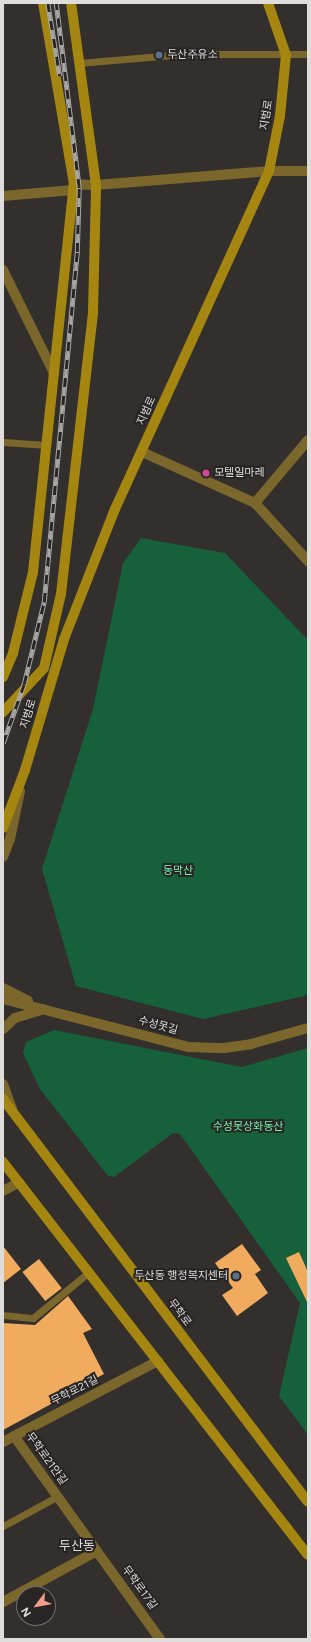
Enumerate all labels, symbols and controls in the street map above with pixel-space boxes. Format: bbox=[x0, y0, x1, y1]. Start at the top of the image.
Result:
place label: 두산주유소 bbox=[167, 48, 218, 62]
marker: 두산주유소 bbox=[154, 50, 164, 60]
street label: 지범로 bbox=[258, 99, 276, 131]
street label: 지범로 bbox=[135, 394, 159, 428]
place label: 모텔일마레 bbox=[214, 466, 265, 480]
marker: 모텔일마레 bbox=[201, 468, 211, 478]
street label: 지범로 bbox=[18, 698, 40, 730]
park label: 동막산 bbox=[163, 864, 193, 878]
street label: 수성못길 bbox=[137, 1014, 179, 1038]
park label: 수성못상화동산 bbox=[213, 1120, 283, 1134]
place label: 두산동 행정복지센터 bbox=[134, 1269, 228, 1283]
marker: 두산동 행정복지센터 bbox=[231, 1271, 241, 1281]
street label: 무학로 bbox=[165, 1297, 193, 1329]
street label: 무학로21길 bbox=[49, 1374, 101, 1408]
street label: 무학로21안길 bbox=[23, 1430, 69, 1488]
district label: 두산동 bbox=[59, 1538, 95, 1554]
street label: 무학로17길 bbox=[119, 1564, 159, 1612]
north arrow bbox=[16, 1586, 56, 1626]
text: N bbox=[18, 1605, 34, 1619]

